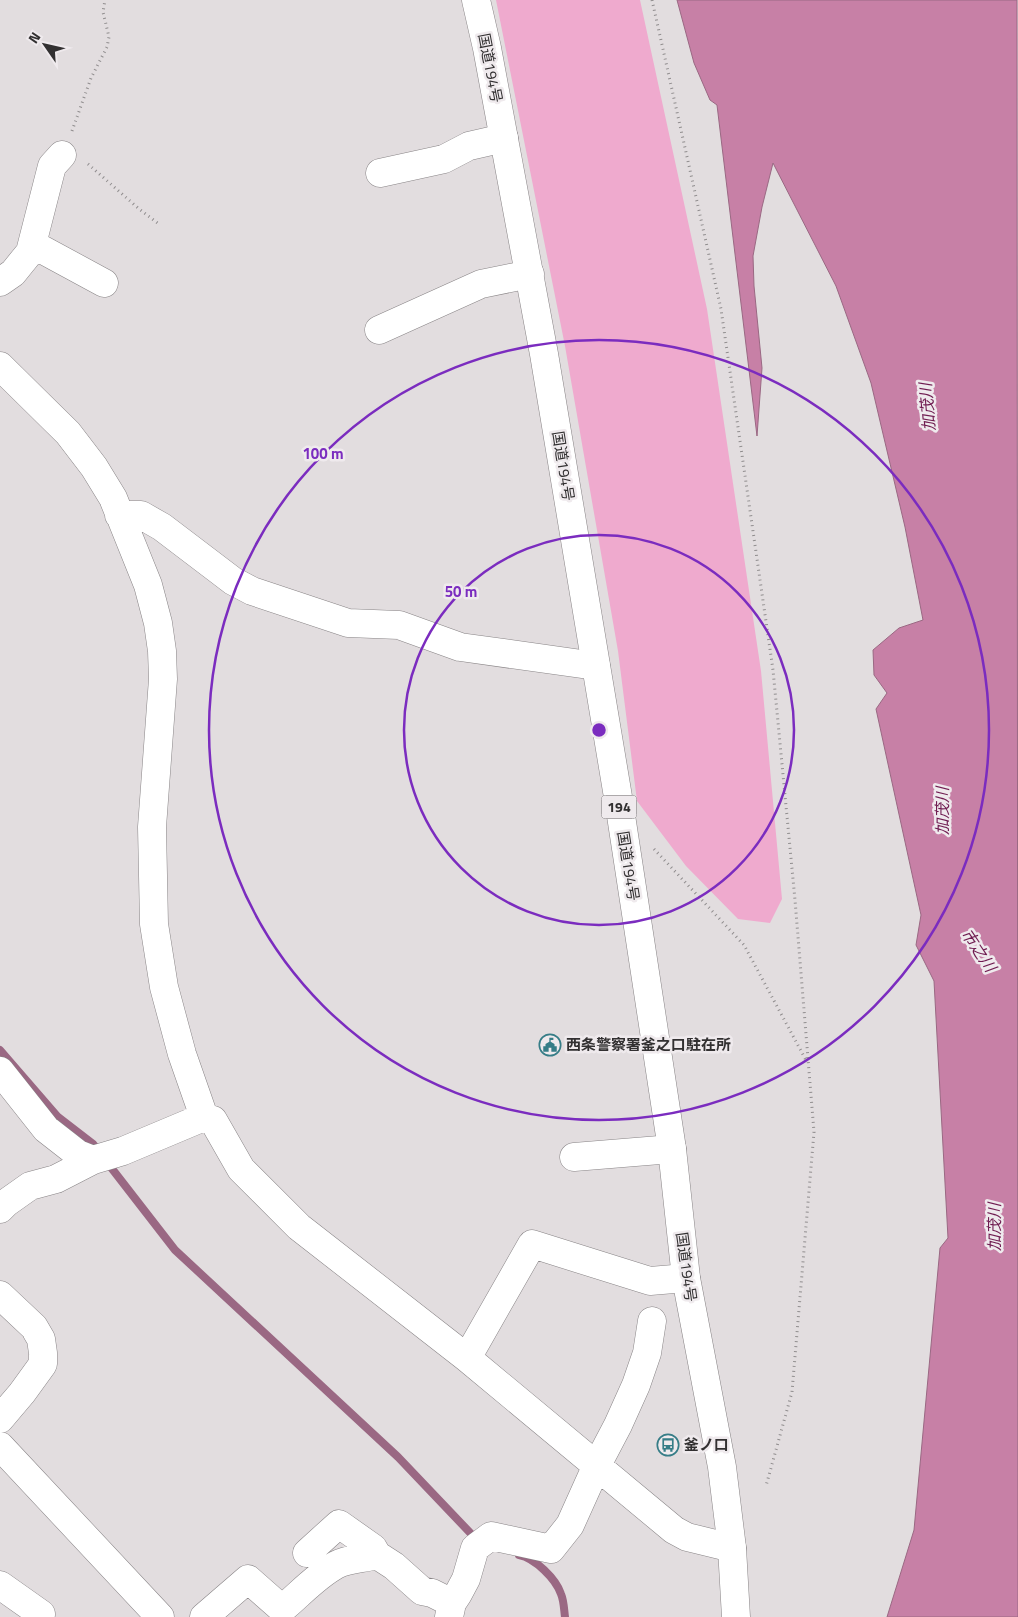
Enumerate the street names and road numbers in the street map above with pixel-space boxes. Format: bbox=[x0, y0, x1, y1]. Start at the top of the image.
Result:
street label: 国道194号 bbox=[473, 31, 508, 105]
street label: 国道194号 bbox=[547, 429, 580, 502]
road number: 194 bbox=[602, 796, 636, 819]
street label: 国道194号 bbox=[612, 829, 645, 902]
street label: 国道194号 bbox=[670, 1231, 703, 1303]

